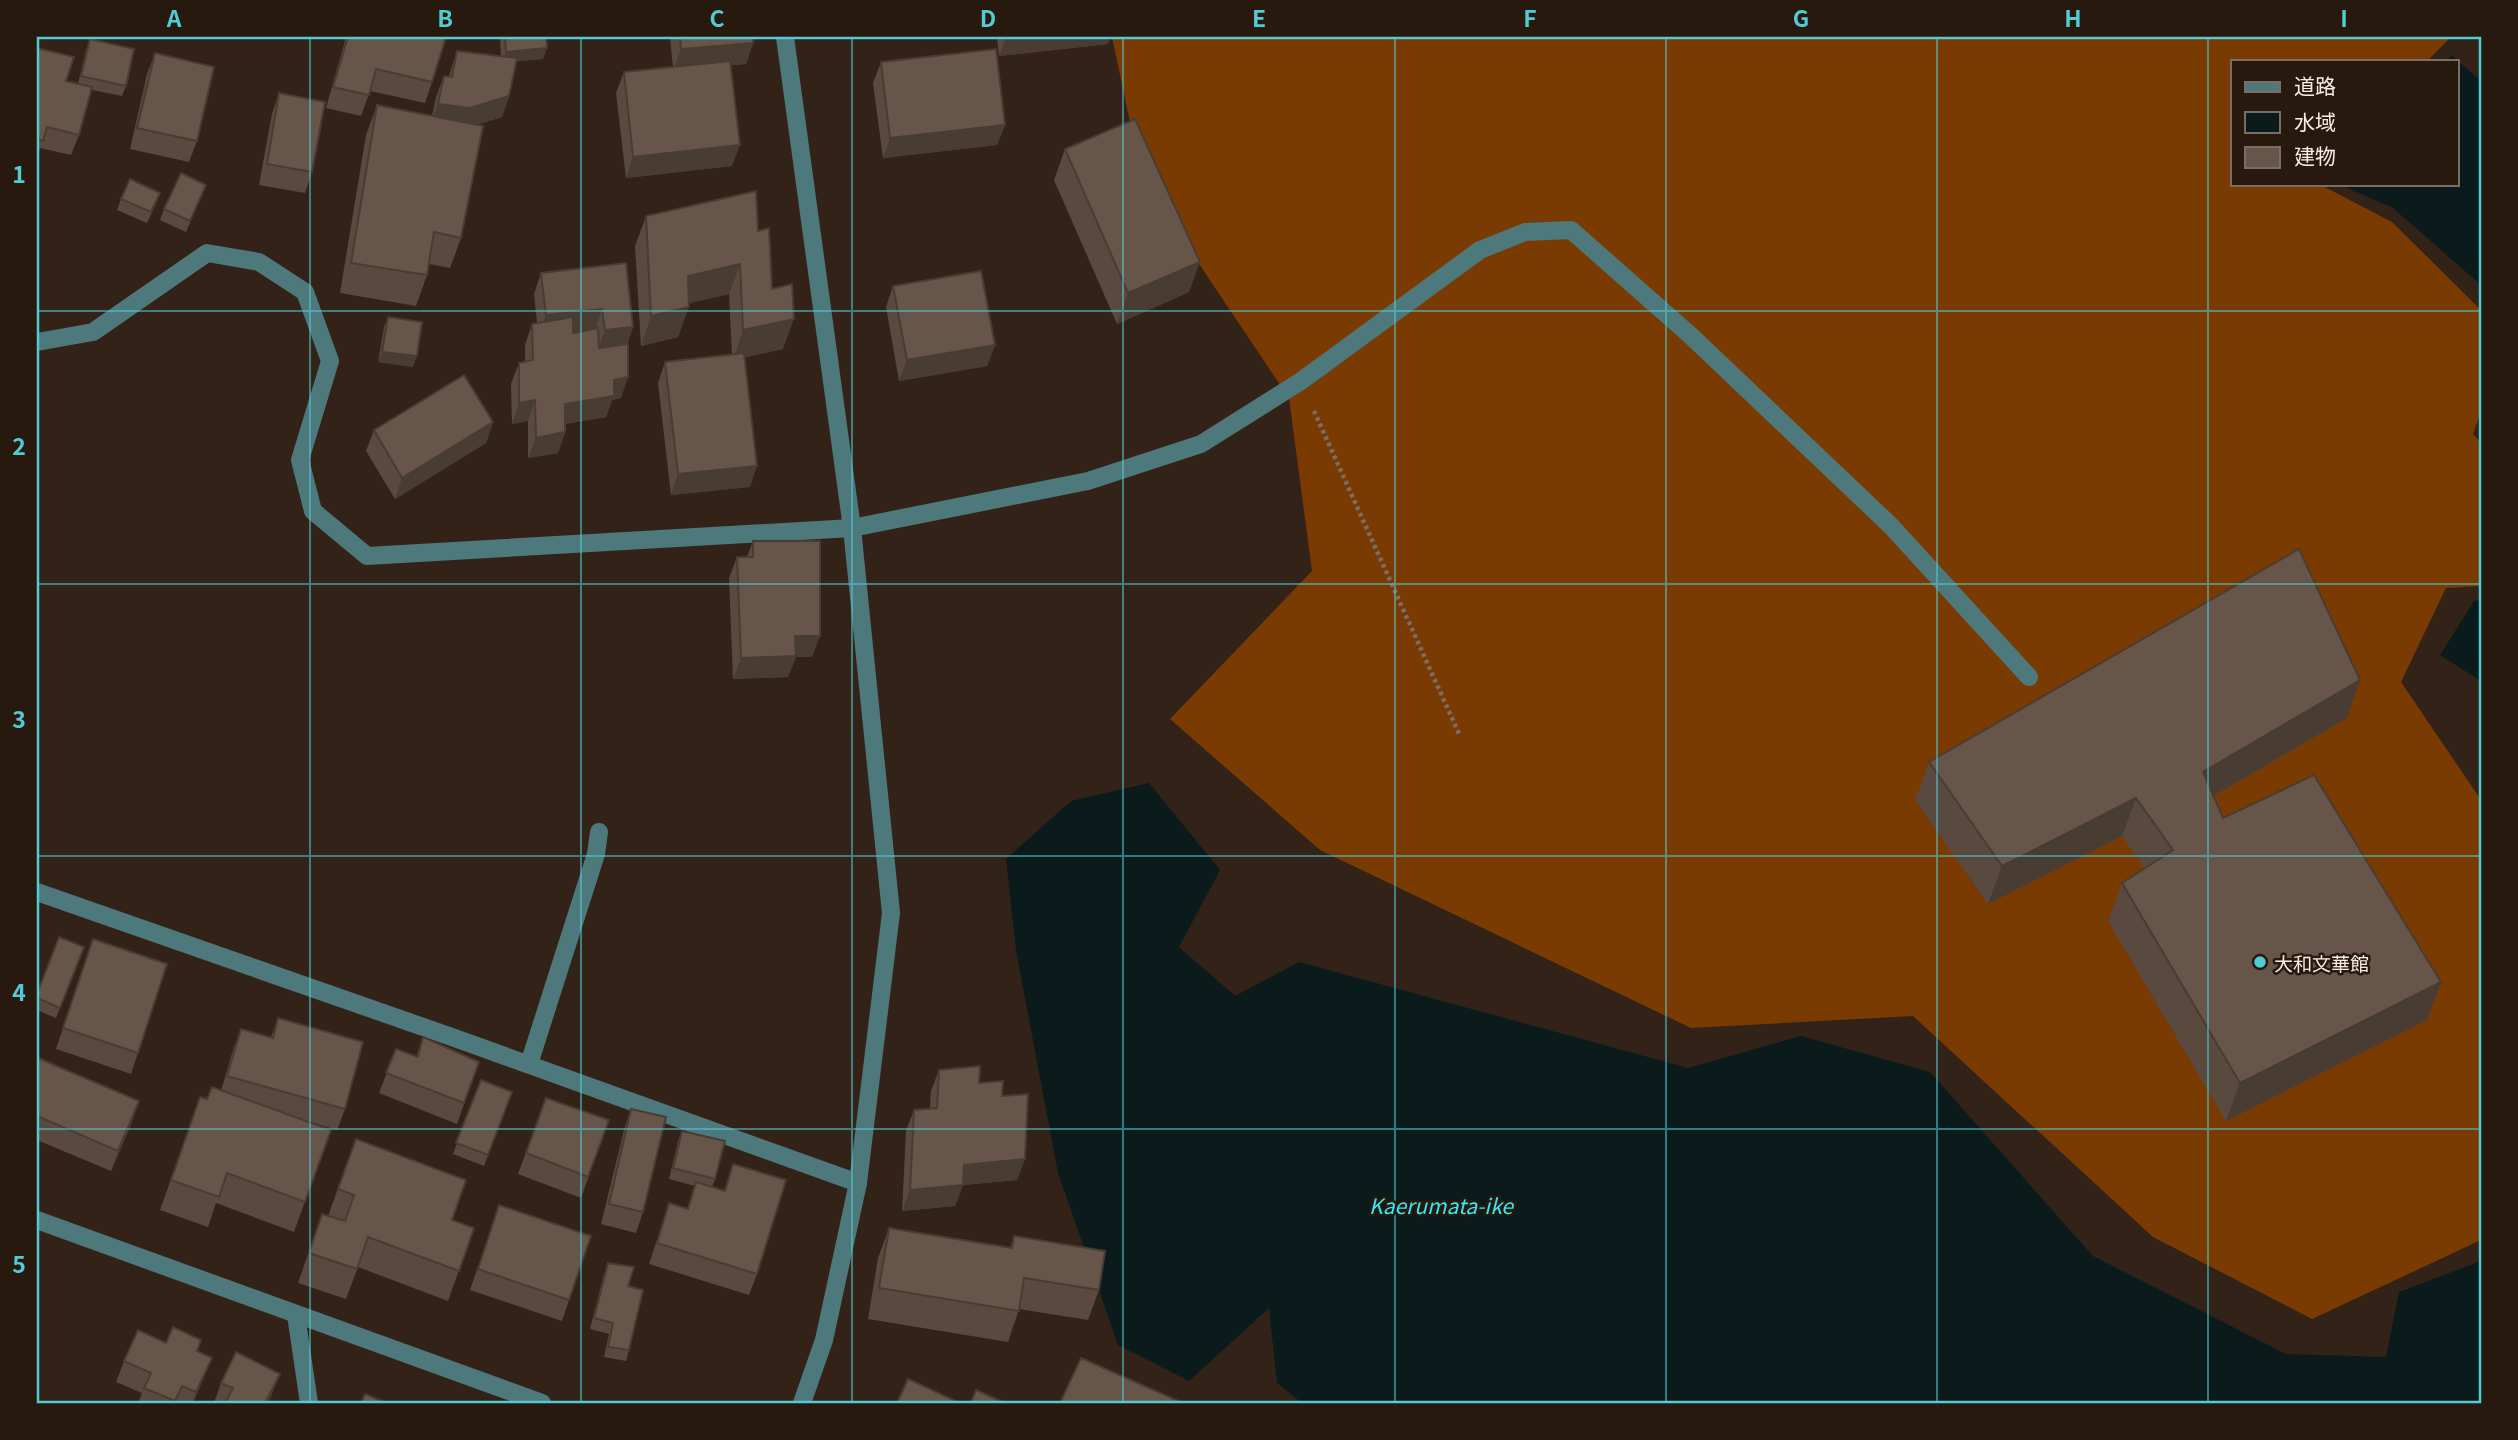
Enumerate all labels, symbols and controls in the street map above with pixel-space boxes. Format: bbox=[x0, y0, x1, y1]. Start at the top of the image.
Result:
text: A bbox=[166, 0, 182, 34]
text: B bbox=[437, 0, 453, 34]
text: C bbox=[709, 0, 725, 34]
text: D bbox=[980, 0, 996, 34]
text: E bbox=[1252, 0, 1266, 34]
text: F bbox=[1523, 0, 1537, 34]
text: G bbox=[1793, 0, 1809, 34]
text: H bbox=[2064, 0, 2082, 34]
text: I bbox=[2340, 0, 2348, 34]
legend bbox=[2231, 60, 2458, 186]
text: 道路 bbox=[2294, 70, 2336, 100]
text: 水域 bbox=[2294, 106, 2336, 136]
text: 建物 bbox=[2294, 140, 2336, 170]
text: 1 bbox=[12, 156, 26, 190]
text: 2 bbox=[12, 428, 26, 462]
text: 3 bbox=[12, 701, 26, 735]
place label: 大和文華館 bbox=[2274, 949, 2369, 976]
marker: 大和文華館 bbox=[2252, 954, 2268, 970]
text: 4 bbox=[12, 974, 26, 1008]
water label: Kaerumata-ike bbox=[1369, 1190, 1514, 1220]
text: 5 bbox=[12, 1246, 26, 1280]

